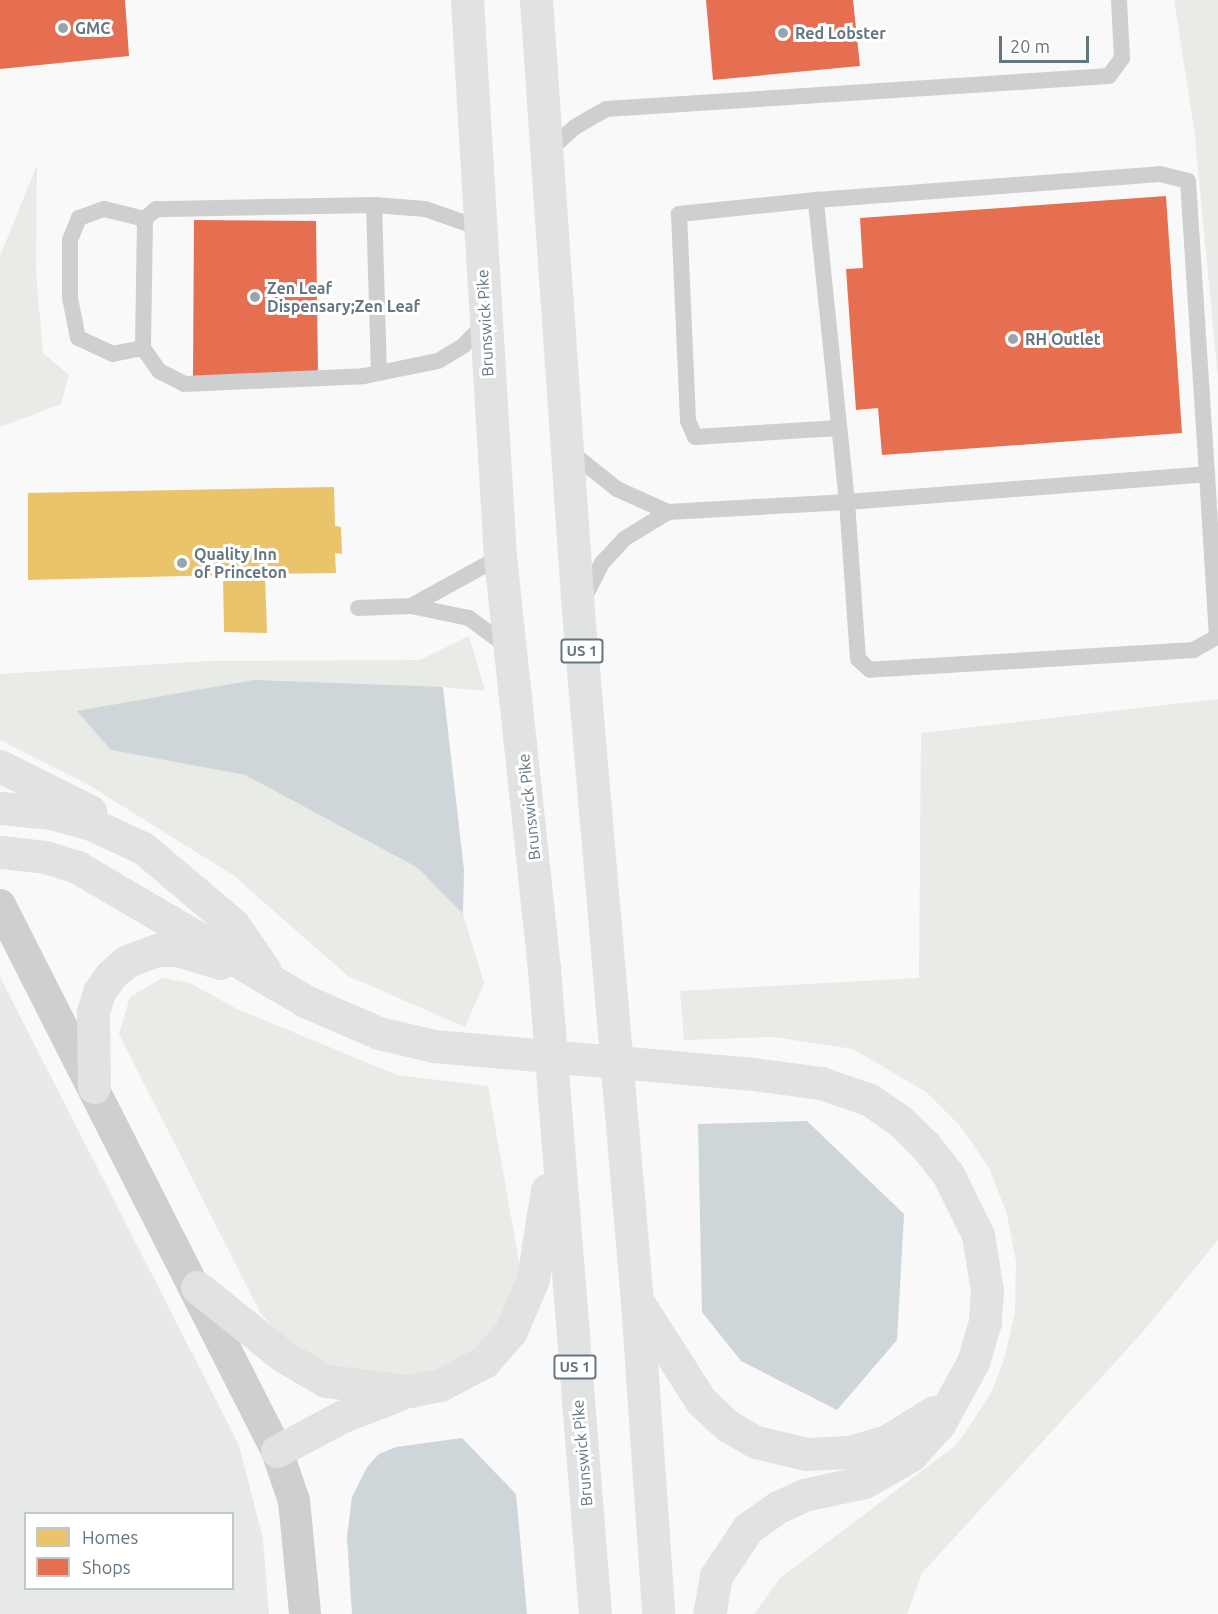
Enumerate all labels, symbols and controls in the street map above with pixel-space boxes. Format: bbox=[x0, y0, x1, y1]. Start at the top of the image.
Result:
place label: GMC bbox=[75, 18, 111, 38]
marker: GMC bbox=[56, 21, 70, 35]
place label: Red Lobster bbox=[795, 23, 886, 43]
scale bar bbox=[1002, 24, 1092, 62]
marker: Red Lobster bbox=[776, 26, 790, 40]
text: 20 m bbox=[1010, 36, 1050, 56]
street label: Brunswick Pike bbox=[473, 269, 497, 377]
place label: Zen Leaf Dispensary;Zen Leaf bbox=[267, 278, 420, 316]
marker: Zen Leaf Dispensary;Zen Leaf bbox=[248, 290, 262, 304]
place label: RH Outlet bbox=[1025, 329, 1101, 349]
marker: RH Outlet bbox=[1006, 332, 1020, 346]
place label: Quality Inn of Princeton bbox=[194, 544, 287, 582]
marker: Quality Inn of Princeton bbox=[175, 556, 189, 570]
road number: US 1 bbox=[560, 639, 604, 663]
street label: Brunswick Pike bbox=[514, 753, 544, 861]
road number: US 1 bbox=[552, 1355, 598, 1379]
street label: Brunswick Pike bbox=[568, 1399, 596, 1507]
legend bbox=[24, 1512, 234, 1590]
text: Homes bbox=[82, 1527, 138, 1547]
text: Shops bbox=[82, 1557, 131, 1577]

